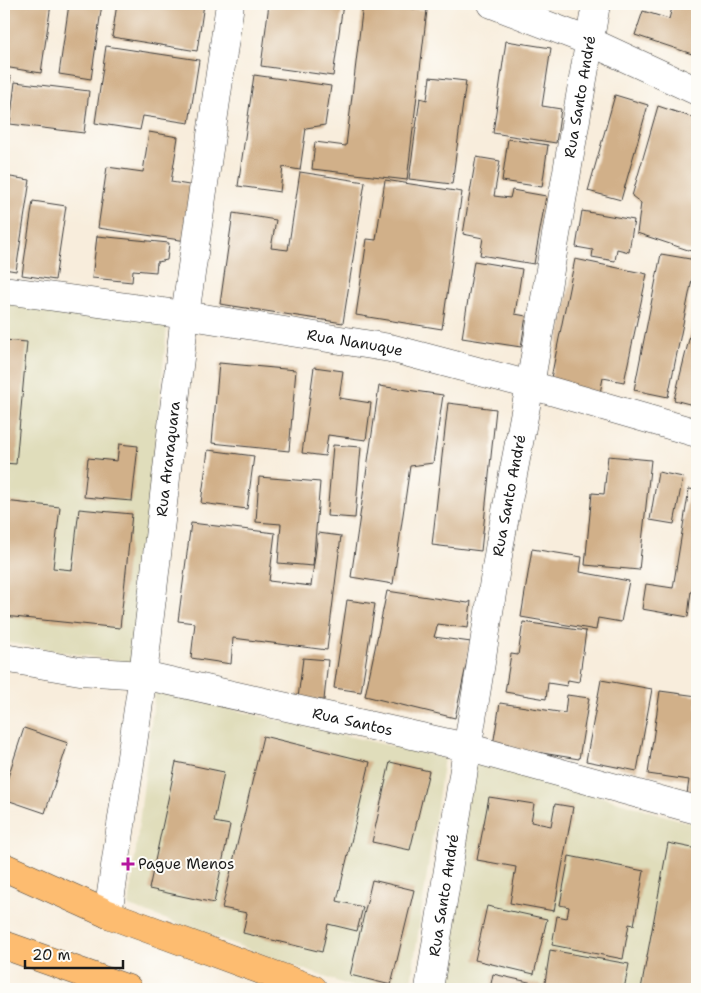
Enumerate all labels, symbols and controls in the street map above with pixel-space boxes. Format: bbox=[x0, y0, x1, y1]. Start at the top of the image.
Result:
street label: Rua Santo André bbox=[560, 34, 600, 159]
street label: Rua Nanuque bbox=[306, 325, 405, 361]
street label: Rua Araraquara bbox=[152, 399, 185, 518]
street label: Rua Santo André bbox=[488, 433, 530, 558]
street label: Rua Santos bbox=[310, 703, 395, 740]
street label: Rua Santo André bbox=[424, 832, 464, 958]
place label: Pague Menos bbox=[138, 854, 234, 874]
marker: Pague Menos bbox=[122, 858, 134, 870]
scale bar bbox=[25, 938, 122, 970]
text: 20 m bbox=[32, 945, 71, 965]

